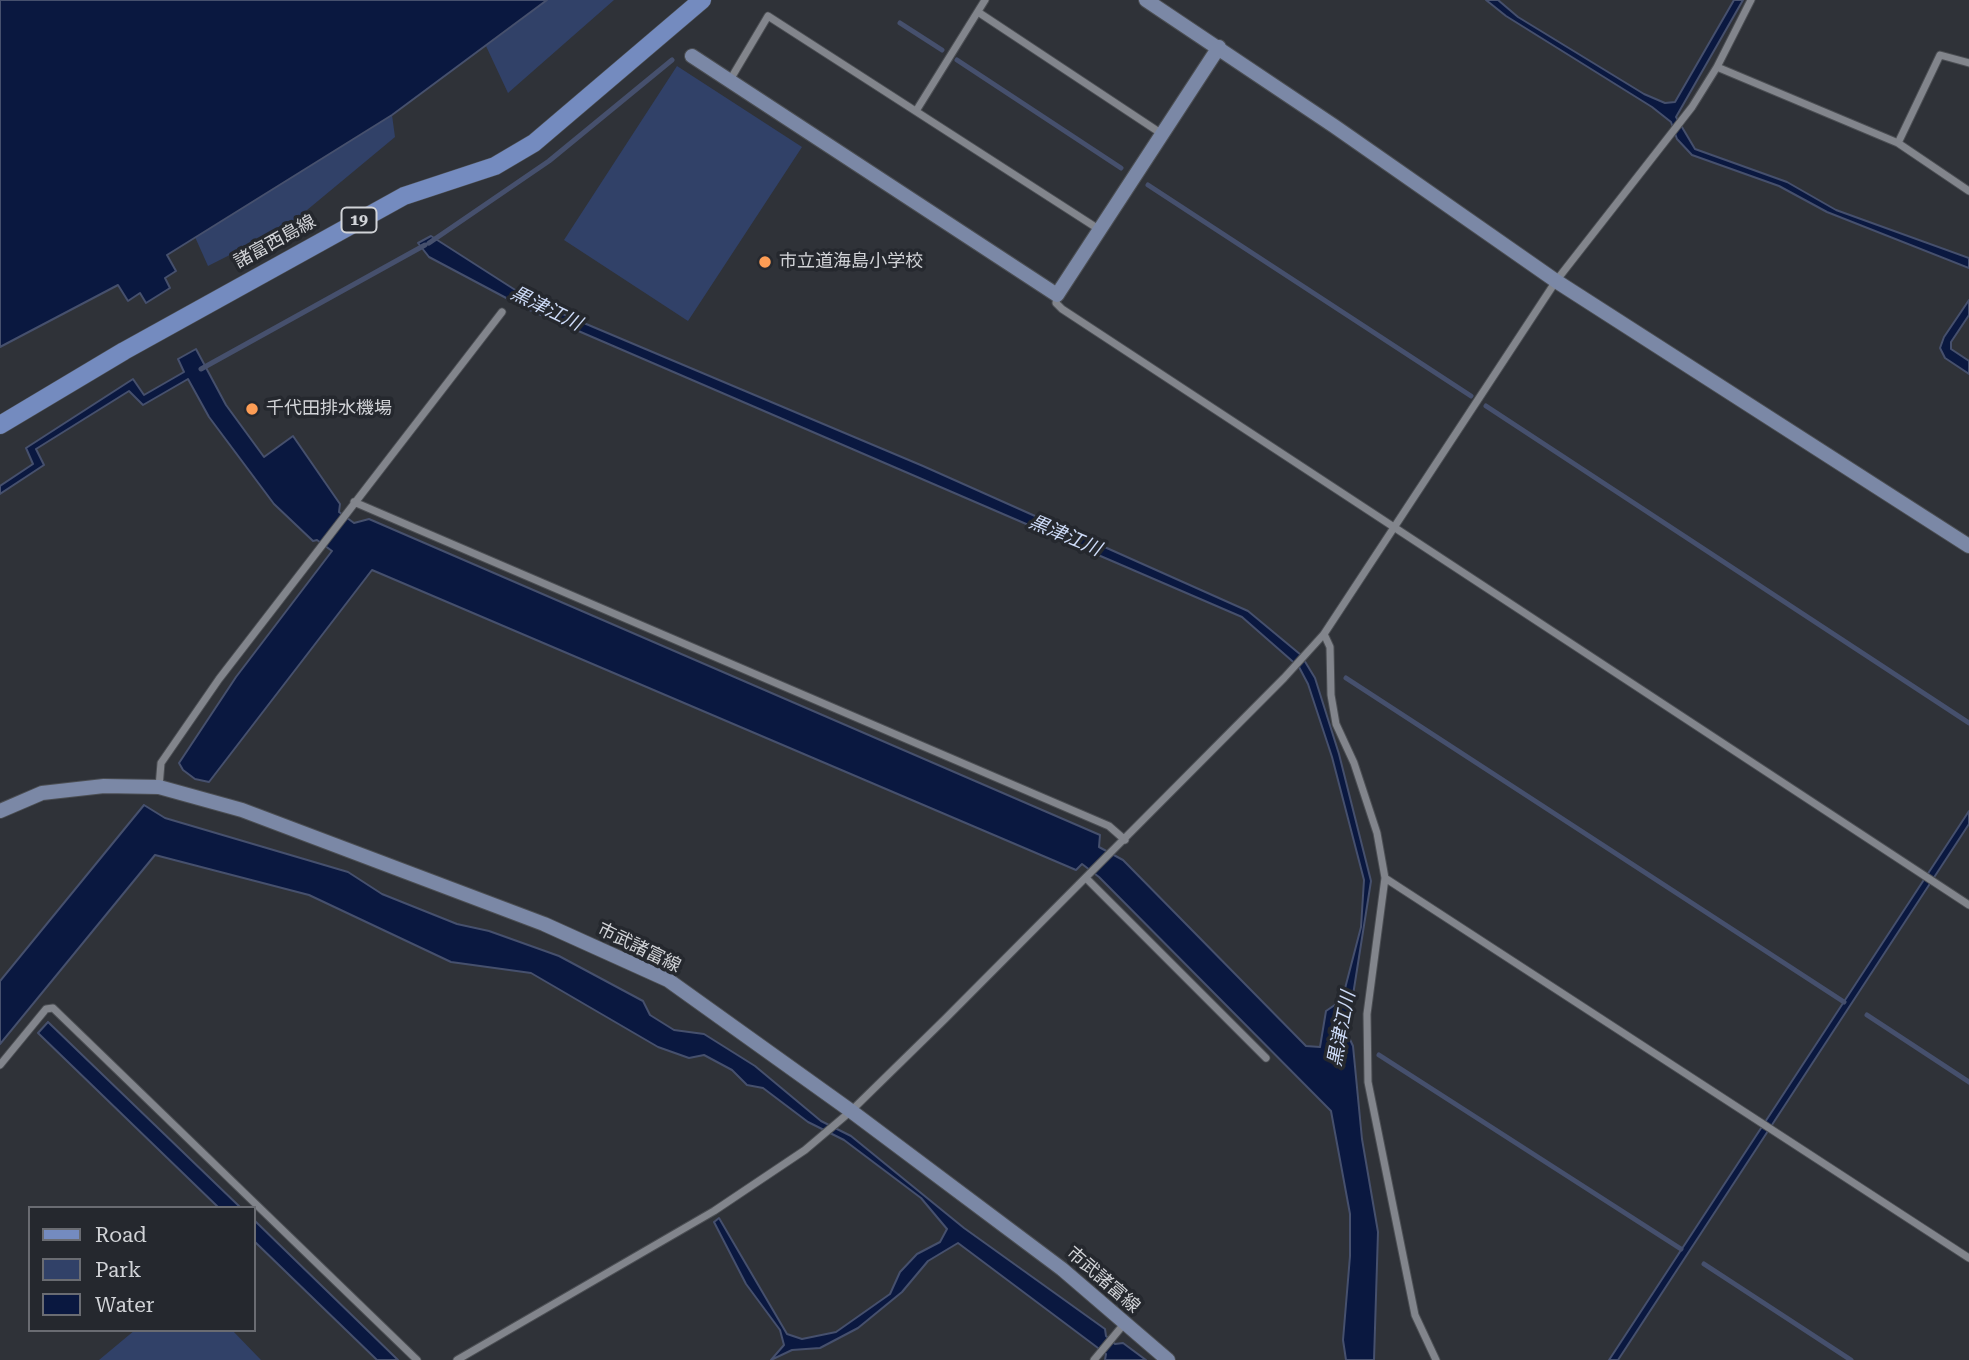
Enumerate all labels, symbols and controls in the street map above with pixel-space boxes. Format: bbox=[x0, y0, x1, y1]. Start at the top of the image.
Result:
road number: 19 bbox=[342, 208, 376, 232]
street label: 諸富西島線 bbox=[230, 211, 320, 273]
place label: 市立道海島小学校 bbox=[779, 251, 923, 273]
marker: 市立道海島小学校 bbox=[757, 254, 773, 270]
water label: 黒津江川 bbox=[507, 282, 585, 336]
place label: 千代田排水機場 bbox=[266, 398, 392, 420]
marker: 千代田排水機場 bbox=[244, 401, 260, 417]
water label: 黒津江川 bbox=[1026, 511, 1104, 561]
street label: 市武諸富線 bbox=[594, 919, 684, 977]
water label: 黒津江川 bbox=[1324, 990, 1360, 1068]
legend bbox=[28, 1206, 256, 1332]
text: Road bbox=[95, 1223, 147, 1247]
street label: 市武諸富線 bbox=[1062, 1242, 1144, 1318]
text: Park bbox=[95, 1258, 141, 1282]
text: Water bbox=[95, 1293, 154, 1317]

